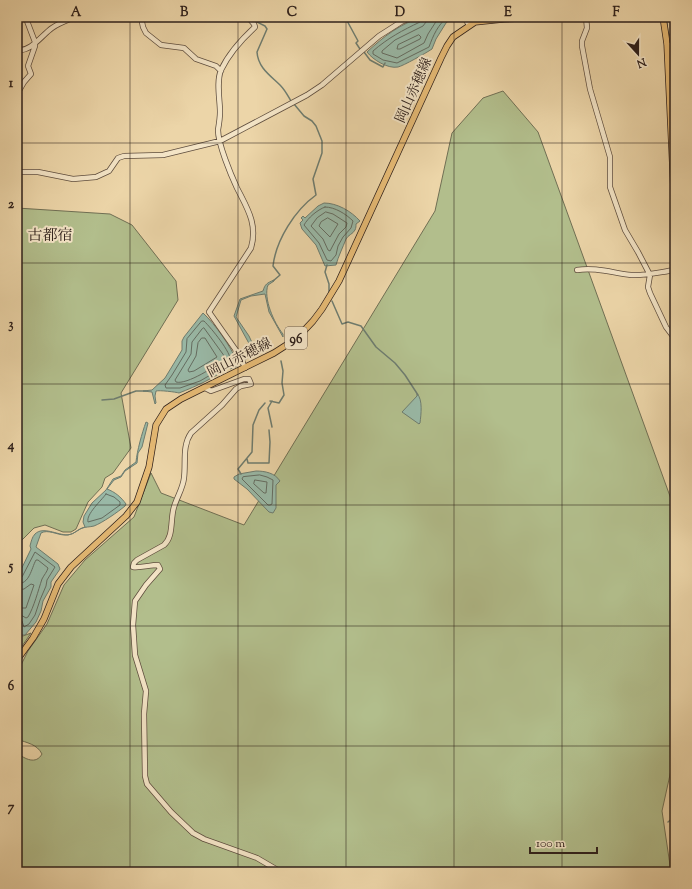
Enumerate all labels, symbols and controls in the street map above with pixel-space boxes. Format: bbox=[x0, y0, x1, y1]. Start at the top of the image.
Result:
text: A bbox=[71, 4, 82, 22]
text: B bbox=[180, 4, 189, 22]
text: C bbox=[287, 4, 297, 22]
text: D bbox=[395, 4, 405, 22]
text: E bbox=[504, 4, 512, 22]
text: F bbox=[612, 4, 620, 22]
north arrow bbox=[618, 34, 658, 74]
text: N bbox=[634, 53, 649, 72]
street label: 岡山赤穂線 bbox=[391, 55, 438, 127]
text: 1 bbox=[9, 75, 14, 93]
text: 2 bbox=[8, 196, 15, 214]
district label: 古都宿 bbox=[27, 226, 73, 247]
text: 3 bbox=[8, 316, 14, 334]
road number: 96 bbox=[285, 327, 307, 349]
street label: 岡山赤穂線 bbox=[204, 334, 276, 384]
text: 4 bbox=[7, 437, 15, 455]
text: 5 bbox=[8, 558, 14, 576]
text: 6 bbox=[8, 678, 15, 696]
text: 7 bbox=[8, 799, 15, 817]
scale bar bbox=[530, 829, 597, 855]
text: 100 m bbox=[536, 835, 565, 853]

